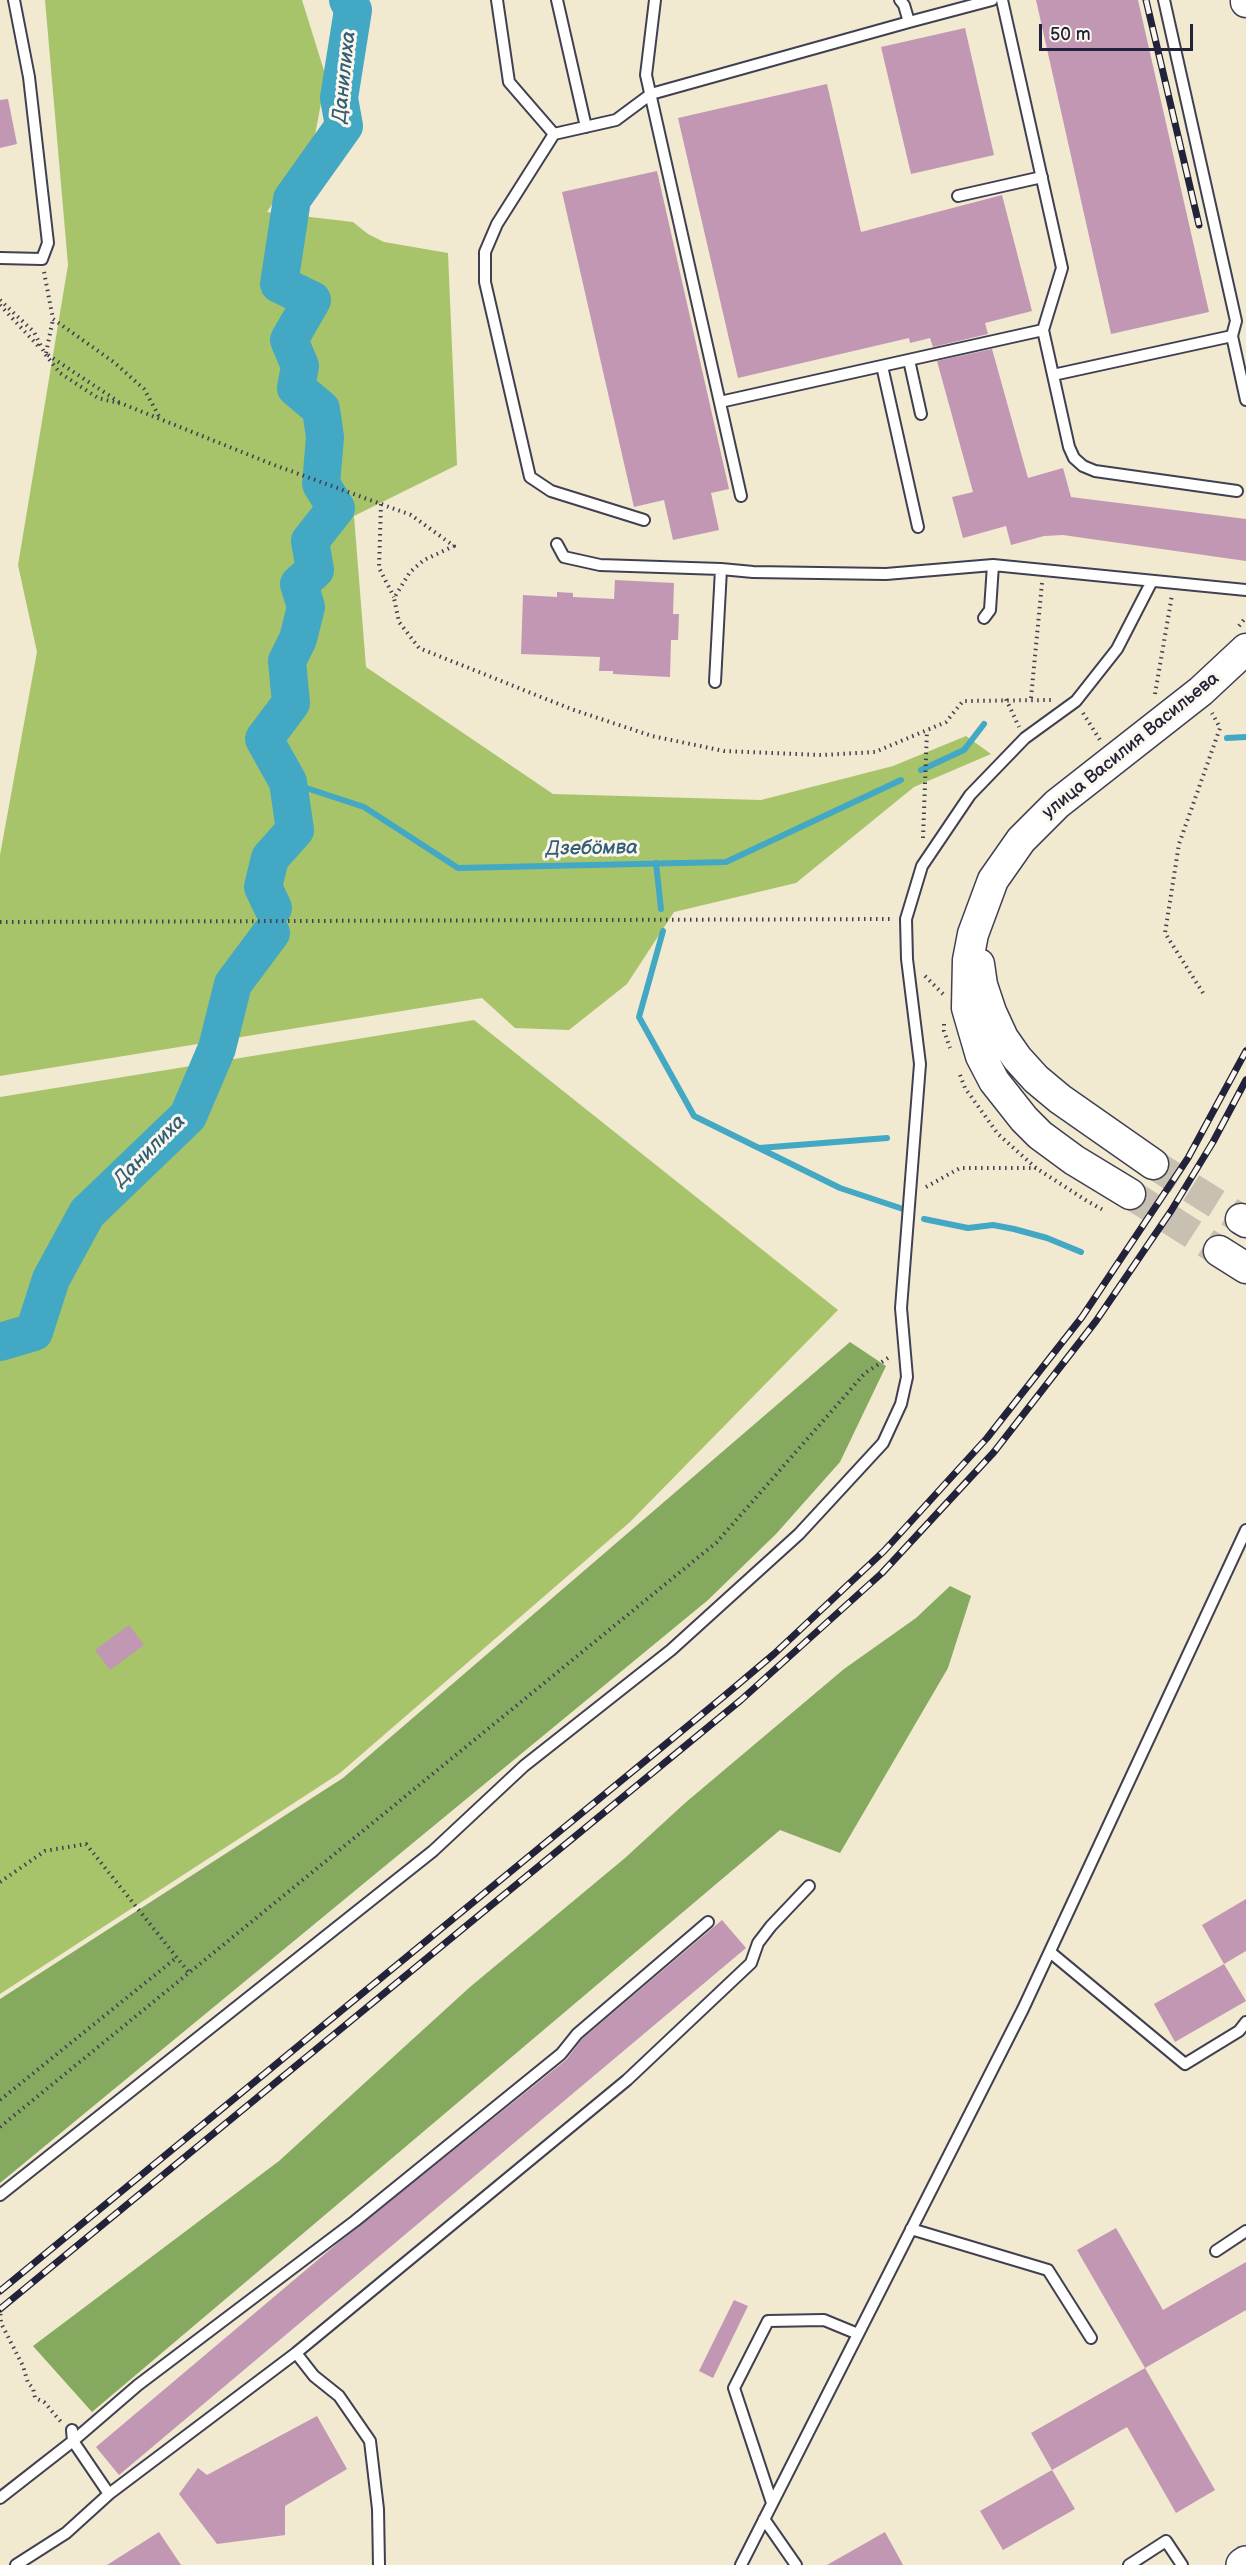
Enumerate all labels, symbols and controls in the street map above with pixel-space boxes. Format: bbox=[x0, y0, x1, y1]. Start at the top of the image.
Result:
scale bar bbox=[1042, 12, 1196, 50]
text: 50 m bbox=[1050, 24, 1091, 45]
water label: Данилиха bbox=[328, 30, 362, 124]
street label: улица Василия Васильева bbox=[1038, 668, 1224, 824]
water label: Дзебӧмва bbox=[546, 836, 638, 862]
water label: Данилиха bbox=[109, 1110, 191, 1192]

